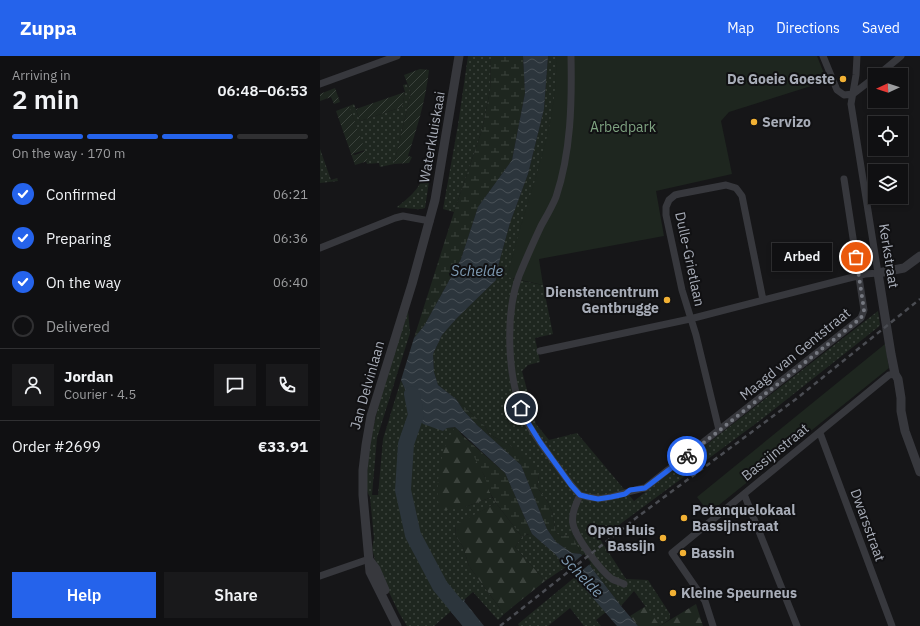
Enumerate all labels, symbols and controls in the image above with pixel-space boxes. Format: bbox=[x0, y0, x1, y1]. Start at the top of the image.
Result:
text: Zuppa bbox=[20, 16, 77, 40]
text: Map bbox=[727, 19, 754, 37]
text: Directions bbox=[776, 19, 840, 37]
text: Saved bbox=[862, 19, 900, 37]
text: Arriving in bbox=[12, 67, 71, 84]
north arrow bbox=[868, 68, 908, 108]
map controls bbox=[868, 68, 908, 204]
place label: De Goeie Goeste bbox=[727, 70, 835, 88]
marker: De Goeie Goeste bbox=[838, 74, 848, 84]
text: 06:48–06:53 bbox=[218, 81, 308, 100]
text: 2 min bbox=[12, 82, 79, 116]
street label: Waterkluiskaai bbox=[415, 90, 449, 184]
place label: Servizo bbox=[762, 113, 811, 131]
button: locate bbox=[868, 116, 908, 156]
marker: Servizo bbox=[749, 117, 759, 127]
park label: Arbedpark bbox=[590, 118, 657, 136]
text: On the way · 170 m bbox=[12, 145, 125, 162]
button: layers bbox=[868, 164, 908, 204]
icon: check bbox=[12, 183, 34, 205]
text: Confirmed bbox=[46, 185, 116, 204]
text: 06:21 bbox=[273, 186, 308, 203]
street label: Dulle-Grietlaan bbox=[671, 210, 709, 308]
street label: Kerkstraat bbox=[875, 222, 903, 290]
icon: check bbox=[12, 227, 34, 249]
text: Preparing bbox=[46, 229, 111, 248]
text: 06:36 bbox=[273, 230, 308, 247]
pin bbox=[839, 240, 873, 274]
callout: Arbed bbox=[772, 243, 832, 271]
icon: bag bbox=[845, 246, 867, 268]
text: Arbed bbox=[784, 248, 820, 265]
water label: Schelde bbox=[451, 261, 504, 280]
icon: check bbox=[12, 271, 34, 293]
text: On the way bbox=[46, 273, 121, 292]
text: 06:40 bbox=[273, 274, 308, 291]
place label: Dienstencentrum Gentbrugge bbox=[545, 283, 659, 317]
marker: Dienstencentrum Gentbrugge bbox=[662, 295, 672, 305]
street label: Maagd van Gentstraat bbox=[736, 304, 854, 404]
text: Delivered bbox=[46, 317, 110, 336]
street label: Jan Delvinlaan bbox=[346, 338, 388, 432]
button: person bbox=[12, 364, 54, 406]
button: chat bbox=[214, 364, 256, 406]
button: phone bbox=[266, 364, 308, 406]
text: Jordan bbox=[64, 367, 113, 386]
text: Courier · 4.5 bbox=[64, 386, 136, 403]
pin bbox=[504, 391, 538, 425]
icon: home bbox=[510, 397, 532, 419]
street label: Bassijnstraat bbox=[738, 419, 812, 485]
courier bbox=[667, 436, 707, 476]
text: Order #2699 bbox=[12, 437, 101, 456]
text: €33.91 bbox=[258, 437, 308, 456]
icon: bike bbox=[676, 445, 698, 467]
street label: Dwarsstraat bbox=[847, 486, 889, 564]
place label: Petanquelokaal Bassijnstraat bbox=[692, 501, 796, 535]
marker: Petanquelokaal Bassijnstraat bbox=[679, 513, 689, 523]
place label: Open Huis Bassijn bbox=[587, 521, 655, 555]
marker: Open Huis Bassijn bbox=[658, 533, 668, 543]
place label: Bassin bbox=[691, 544, 735, 562]
marker: Bassin bbox=[678, 548, 688, 558]
water label: Schelde bbox=[557, 550, 608, 601]
button: Help bbox=[12, 572, 156, 618]
button: Share bbox=[164, 572, 308, 618]
place label: Kleine Speurneus bbox=[681, 584, 797, 602]
marker: Kleine Speurneus bbox=[668, 588, 678, 598]

